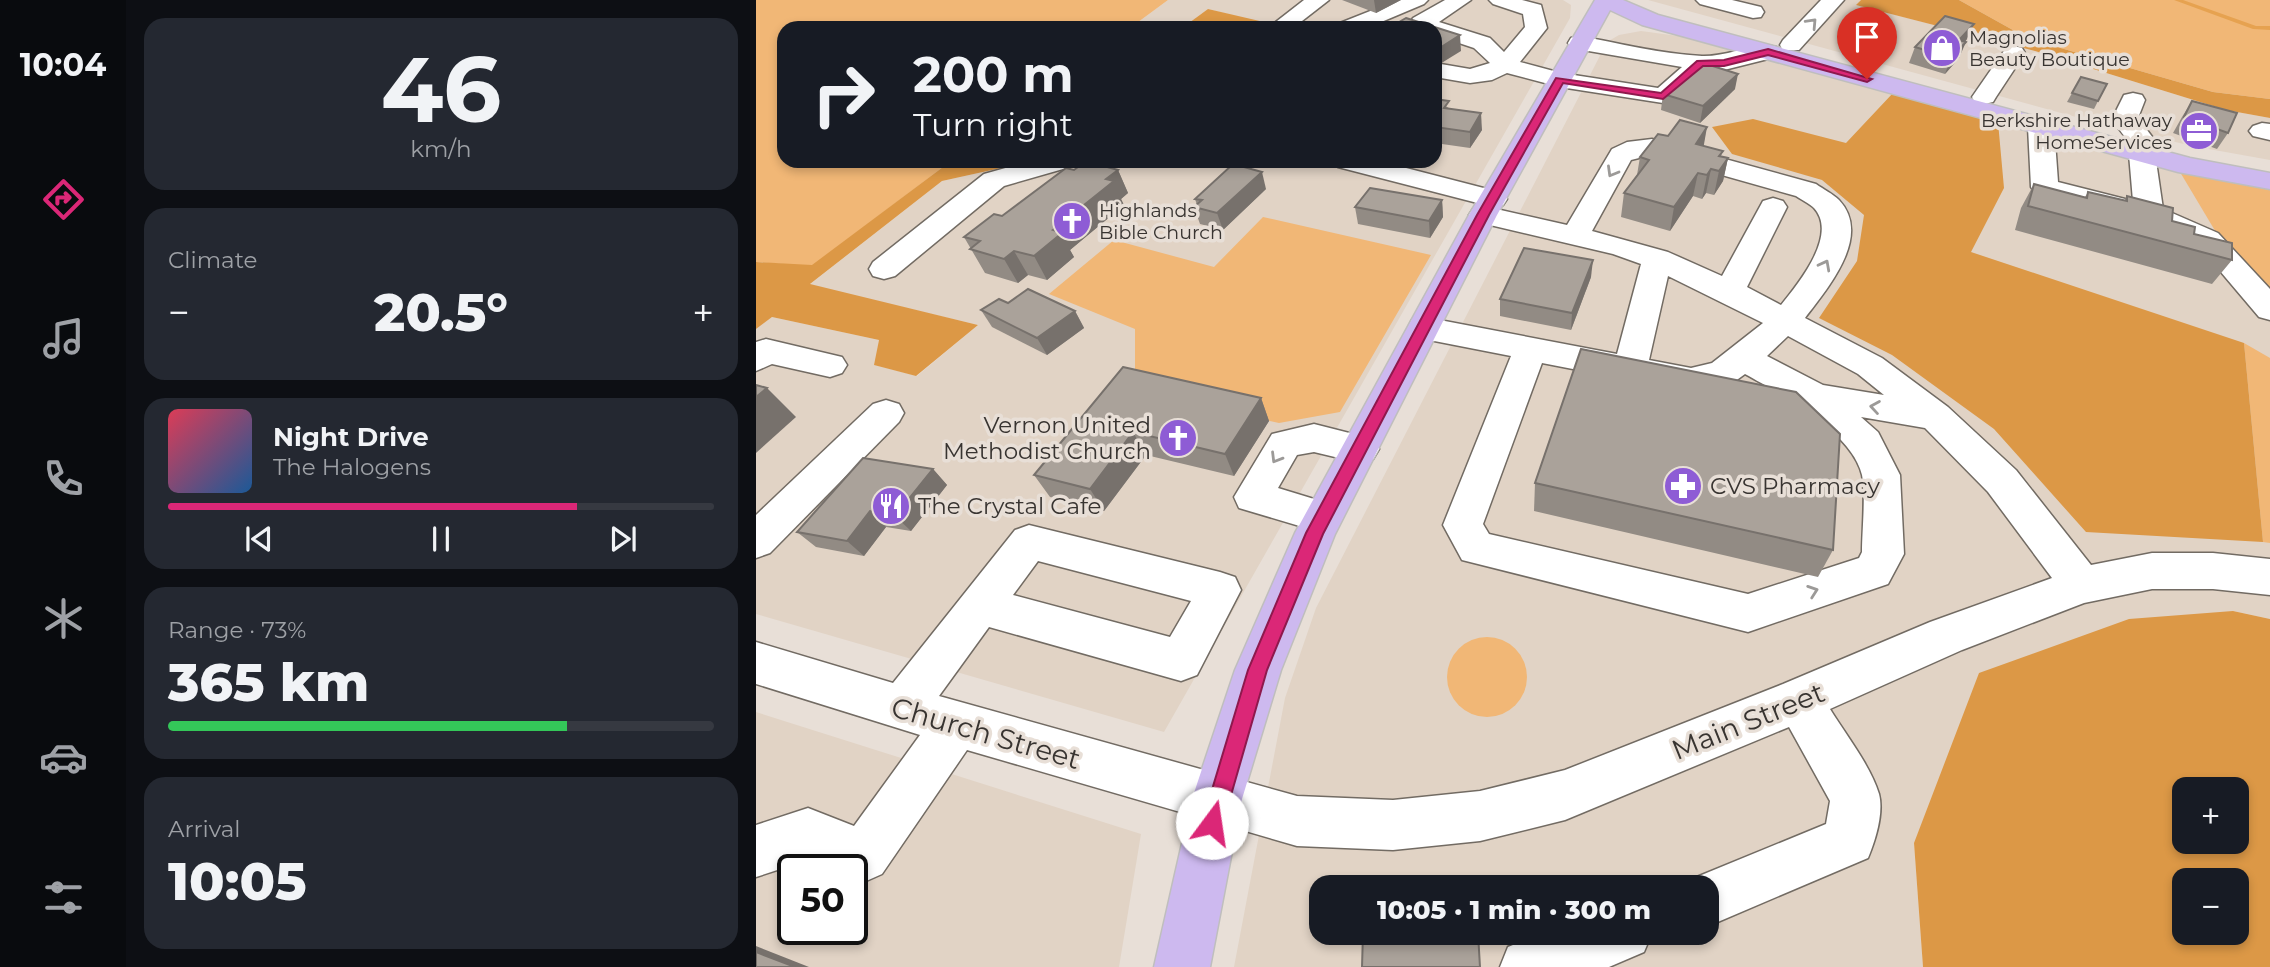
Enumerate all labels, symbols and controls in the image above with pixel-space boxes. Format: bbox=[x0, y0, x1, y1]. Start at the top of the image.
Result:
pin bbox=[1837, 7, 1897, 79]
one-way arrow bbox=[1804, 18, 1817, 31]
icon: arrive bbox=[1848, 18, 1886, 56]
place label: Magnolias Beauty Boutique bbox=[1969, 26, 2130, 71]
shop icon: Magnolias Beauty Boutique bbox=[1921, 27, 1963, 69]
text: 46 bbox=[381, 34, 501, 145]
text: 10:04 bbox=[20, 45, 106, 84]
text: 200 m bbox=[913, 45, 1074, 104]
icon: right bbox=[798, 49, 889, 140]
text: Turn right bbox=[913, 105, 1073, 144]
place label: Berkshire Hathaway HomeServices bbox=[1981, 109, 2173, 154]
office icon: Berkshire Hathaway HomeServices bbox=[2178, 110, 2220, 152]
text: km/h bbox=[410, 135, 472, 163]
one-way arrow bbox=[1607, 164, 1620, 177]
icon: directions bbox=[39, 175, 88, 224]
place label: Highlands Bible Church bbox=[1099, 199, 1223, 244]
church icon: Highlands Bible Church bbox=[1051, 200, 1093, 242]
text: Climate bbox=[168, 246, 257, 274]
one-way arrow bbox=[1816, 259, 1830, 272]
text: 20.5° bbox=[374, 281, 508, 344]
text: − bbox=[168, 289, 190, 336]
text: + bbox=[692, 289, 714, 336]
icon: music bbox=[39, 314, 88, 363]
one-way arrow bbox=[1869, 400, 1881, 415]
place label: Vernon United Methodist Church bbox=[943, 411, 1151, 465]
church icon: Vernon United Methodist Church bbox=[1157, 417, 1199, 459]
text: Night Drive bbox=[273, 421, 429, 453]
one-way arrow bbox=[1272, 450, 1285, 463]
text: The Halogens bbox=[273, 453, 431, 481]
icon: phone bbox=[39, 454, 88, 503]
pharmacy icon: CVS Pharmacy bbox=[1662, 465, 1704, 507]
place label: CVS Pharmacy bbox=[1710, 472, 1881, 500]
restaurant icon: The Crystal Cafe bbox=[870, 485, 912, 527]
place label: The Crystal Cafe bbox=[918, 492, 1101, 520]
icon: previous bbox=[240, 520, 278, 558]
icon: pause bbox=[422, 520, 460, 558]
icon: next bbox=[604, 520, 642, 558]
one-way arrow bbox=[1806, 585, 1819, 599]
icon: climate bbox=[39, 594, 88, 643]
text: Range · 73% bbox=[168, 616, 306, 644]
text: 365 km bbox=[168, 651, 369, 714]
street label: Main Street bbox=[1667, 675, 1829, 767]
street label: Church Street bbox=[888, 690, 1084, 776]
icon: car bbox=[39, 733, 88, 782]
map controls bbox=[2172, 777, 2249, 945]
button: + bbox=[2172, 777, 2249, 854]
position arrow bbox=[1175, 786, 1249, 860]
text: Arrival bbox=[168, 815, 241, 843]
text: 10:05 bbox=[168, 850, 307, 913]
speed limit sign: 50 bbox=[777, 854, 868, 945]
button: − bbox=[2172, 868, 2249, 945]
icon: filters bbox=[39, 873, 88, 922]
text: 10:05 · 1 min · 300 m bbox=[1377, 894, 1651, 926]

